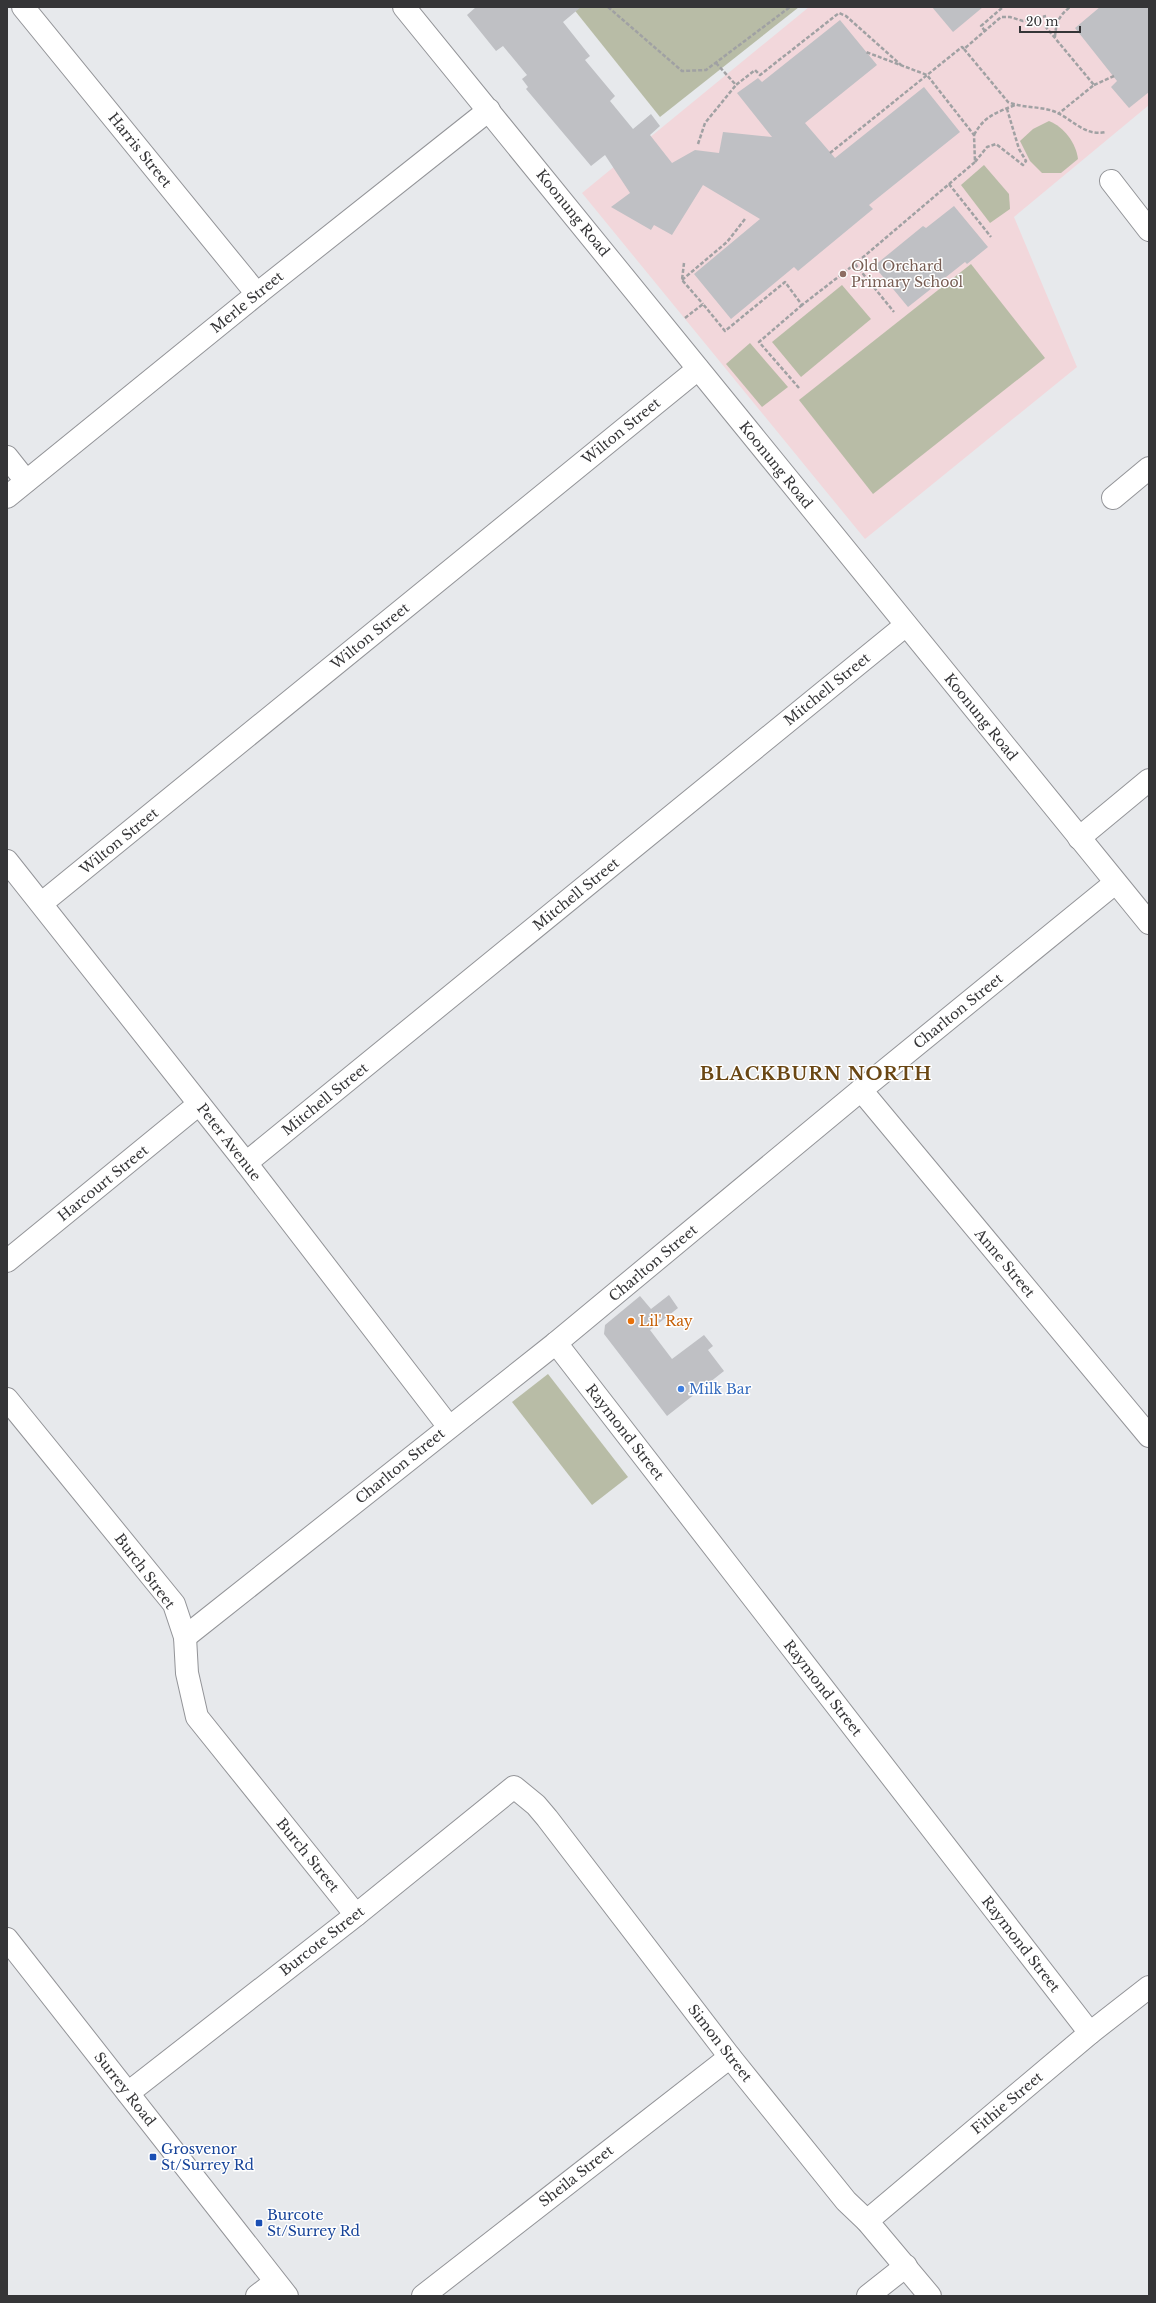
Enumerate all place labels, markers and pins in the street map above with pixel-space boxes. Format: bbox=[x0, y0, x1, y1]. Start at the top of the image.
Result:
place label: Old Orchard Primary School bbox=[851, 257, 964, 291]
marker: Old Orchard Primary School bbox=[838, 269, 848, 279]
place label: Lil' Ray bbox=[639, 1312, 693, 1330]
marker: Lil' Ray bbox=[626, 1316, 636, 1326]
place label: Milk Bar bbox=[689, 1380, 752, 1398]
marker: Milk Bar bbox=[676, 1384, 686, 1394]
place label: Grosvenor St/Surrey Rd bbox=[161, 2140, 255, 2174]
marker: Grosvenor St/Surrey Rd bbox=[148, 2152, 158, 2162]
place label: Burcote St/Surrey Rd bbox=[267, 2206, 361, 2240]
marker: Burcote St/Surrey Rd bbox=[254, 2218, 264, 2228]

